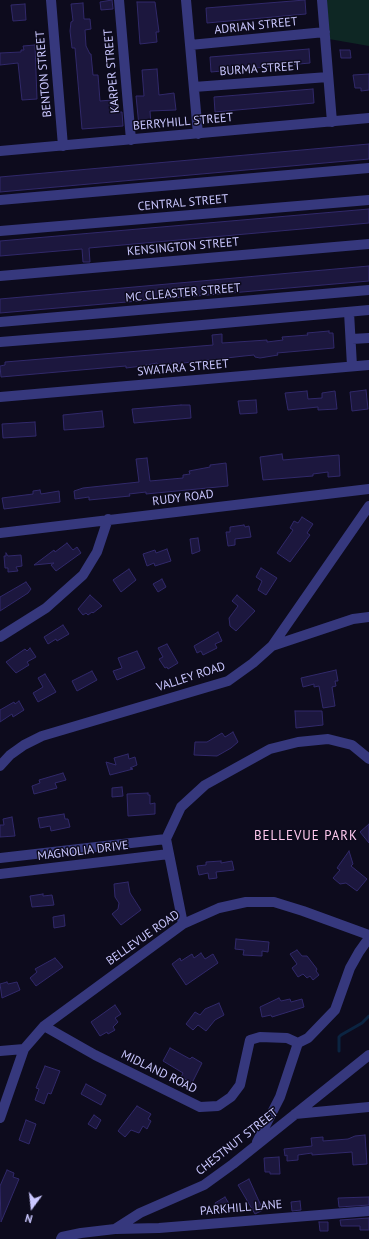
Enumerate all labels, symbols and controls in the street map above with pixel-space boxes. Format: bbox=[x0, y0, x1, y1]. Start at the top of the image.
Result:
street label: ADRIAN STREET bbox=[214, 14, 298, 38]
street label: KARPER STREET bbox=[101, 28, 123, 114]
street label: BENTON STREET bbox=[33, 30, 55, 118]
street label: BURMA STREET bbox=[219, 59, 301, 79]
street label: BERRYHILL STREET bbox=[132, 110, 234, 134]
street label: CENTRAL STREET bbox=[137, 192, 229, 214]
street label: KENSINGTON STREET bbox=[126, 235, 240, 259]
street label: MC CLEASTER STREET bbox=[125, 281, 241, 305]
street label: SWATARA STREET bbox=[137, 357, 229, 379]
street label: RUDY ROAD bbox=[152, 487, 214, 509]
street label: VALLEY ROAD bbox=[155, 659, 227, 695]
district label: BELLEVUE PARK bbox=[254, 828, 358, 844]
street label: MAGNOLIA DRIVE bbox=[37, 838, 129, 864]
street label: BELLEVUE ROAD bbox=[104, 907, 182, 969]
street label: MIDLAND ROAD bbox=[119, 1047, 199, 1097]
street label: CHESTNUT STREET bbox=[193, 1106, 281, 1178]
north arrow bbox=[12, 1187, 52, 1227]
street label: PARKHILL LANE bbox=[199, 1197, 283, 1219]
text: N bbox=[24, 1211, 34, 1226]

